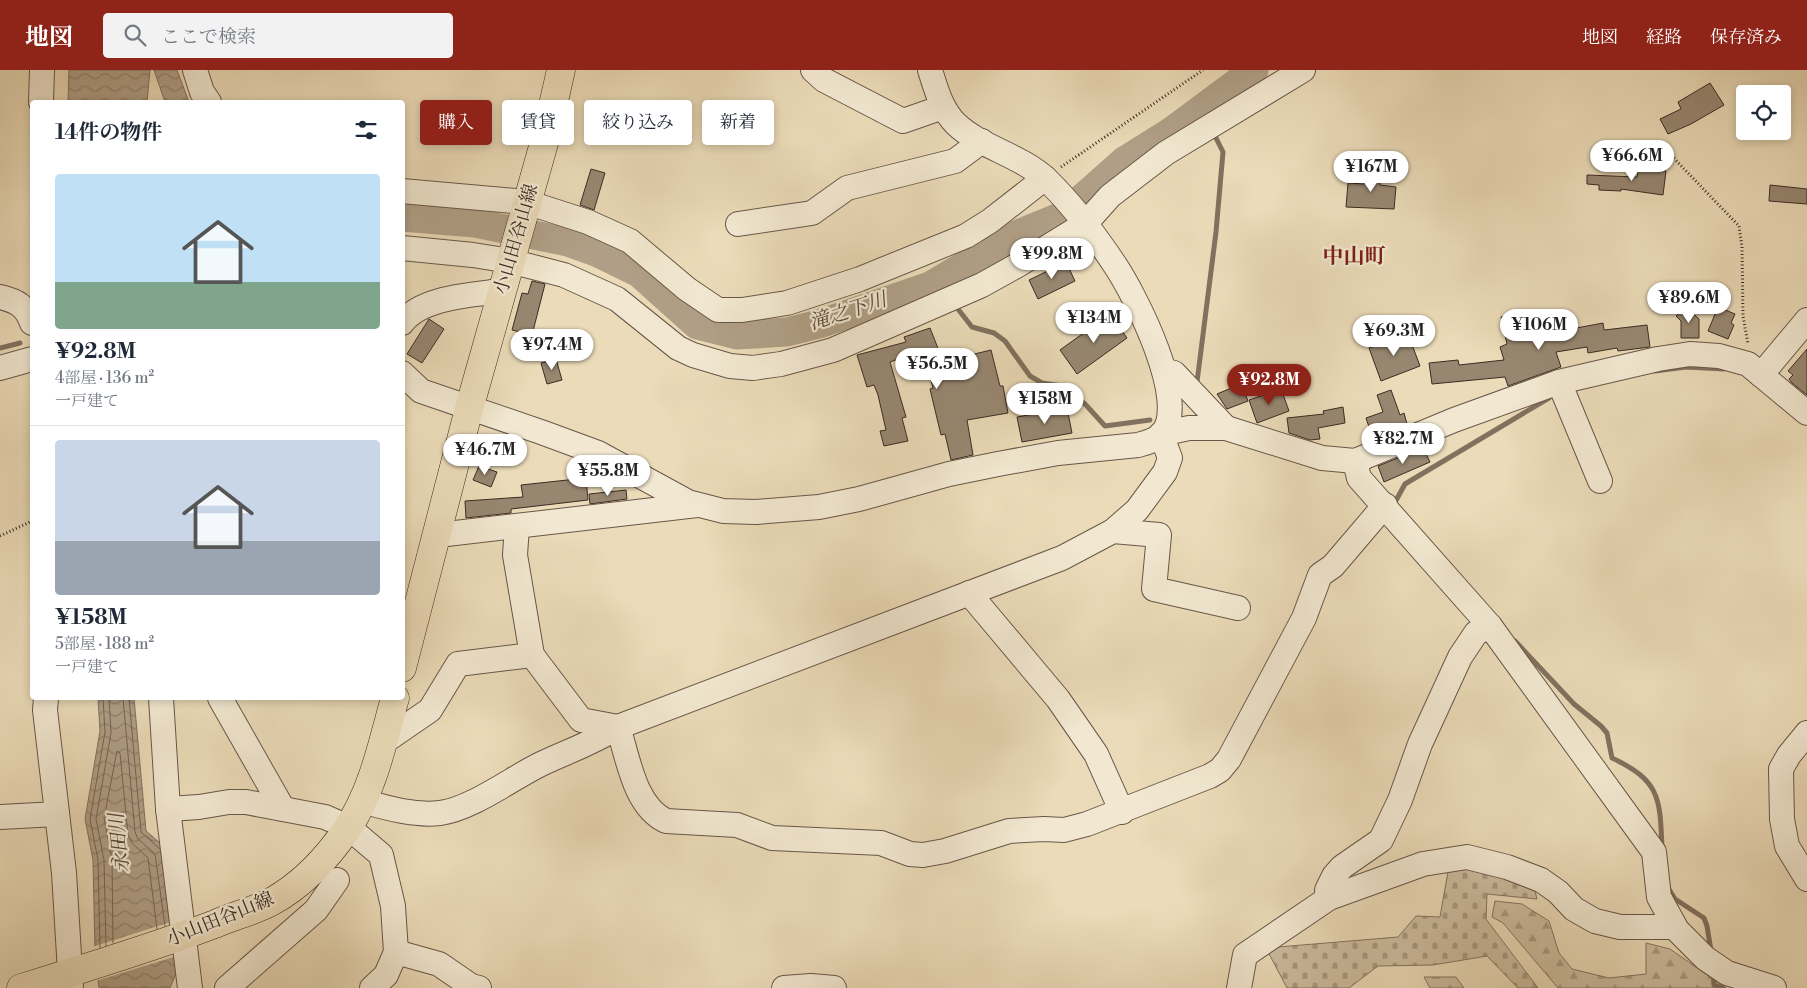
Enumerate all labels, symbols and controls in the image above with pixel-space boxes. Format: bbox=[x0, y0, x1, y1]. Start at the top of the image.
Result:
search box bbox=[103, 13, 453, 58]
icon: search bbox=[121, 21, 149, 49]
text: 地図 bbox=[25, 23, 73, 53]
text: ここで検索 bbox=[161, 25, 256, 49]
text: 地図 bbox=[1582, 26, 1618, 49]
text: 経路 bbox=[1646, 26, 1682, 49]
text: 保存済み bbox=[1710, 26, 1782, 49]
map controls bbox=[1736, 85, 1791, 140]
button: locate bbox=[1736, 85, 1791, 140]
chip: 購入 bbox=[420, 100, 492, 145]
chip: 賃貸 bbox=[502, 100, 574, 145]
chip: 絞り込み bbox=[584, 100, 692, 145]
chip: 新着 bbox=[702, 100, 774, 145]
icon: filters bbox=[352, 116, 380, 144]
text: 14件の物件 bbox=[55, 120, 162, 146]
pin: ¥66.6M bbox=[1591, 140, 1673, 182]
text: ¥66.6M bbox=[1601, 146, 1663, 166]
pin: ¥167M bbox=[1336, 150, 1406, 193]
text: ¥167M bbox=[1345, 157, 1397, 177]
street label: 小山田谷山線 bbox=[489, 181, 543, 297]
icon: home bbox=[173, 207, 263, 297]
pin: ¥99.8M bbox=[1011, 238, 1093, 280]
text: ¥99.8M bbox=[1021, 244, 1083, 264]
district label: 中山町 bbox=[1323, 244, 1386, 270]
pin: ¥89.6M bbox=[1648, 282, 1730, 324]
water label: 滝之下川 bbox=[806, 287, 892, 336]
text: ¥89.6M bbox=[1658, 288, 1720, 308]
pin: ¥134M bbox=[1059, 302, 1129, 344]
text: ¥134M bbox=[1066, 308, 1122, 328]
pin: ¥106M bbox=[1504, 308, 1574, 351]
pin: ¥69.3M bbox=[1353, 314, 1435, 357]
text: ¥106M bbox=[1511, 315, 1567, 335]
text: ¥69.3M bbox=[1363, 321, 1425, 341]
pin: ¥97.4M bbox=[511, 328, 593, 371]
text: ¥97.4M bbox=[522, 335, 582, 355]
text: ¥92.8M bbox=[55, 339, 136, 365]
pin: ¥56.5M bbox=[896, 348, 978, 390]
text: ¥56.5M bbox=[906, 354, 968, 374]
pin: ¥92.8M bbox=[1228, 364, 1310, 406]
text: 4部屋 · 136 m² bbox=[55, 368, 154, 388]
text: ¥92.8M bbox=[1238, 370, 1300, 390]
pin: ¥158M bbox=[1010, 382, 1080, 425]
text: ¥158M bbox=[1018, 389, 1072, 409]
text: 一戸建て bbox=[55, 391, 119, 411]
pin: ¥82.7M bbox=[1362, 422, 1444, 465]
text: ¥82.7M bbox=[1372, 429, 1434, 449]
pin: ¥46.7M bbox=[444, 434, 526, 476]
text: ¥46.7M bbox=[454, 440, 516, 460]
pin: ¥55.8M bbox=[567, 454, 649, 497]
text: ¥55.8M bbox=[577, 461, 639, 481]
icon: home bbox=[173, 472, 263, 562]
text: ¥158M bbox=[55, 605, 127, 631]
text: 5部屋 · 188 m² bbox=[55, 634, 154, 654]
text: 一戸建て bbox=[55, 657, 119, 677]
water label: 永田川 bbox=[104, 810, 136, 874]
street label: 小山田谷山線 bbox=[163, 887, 277, 951]

